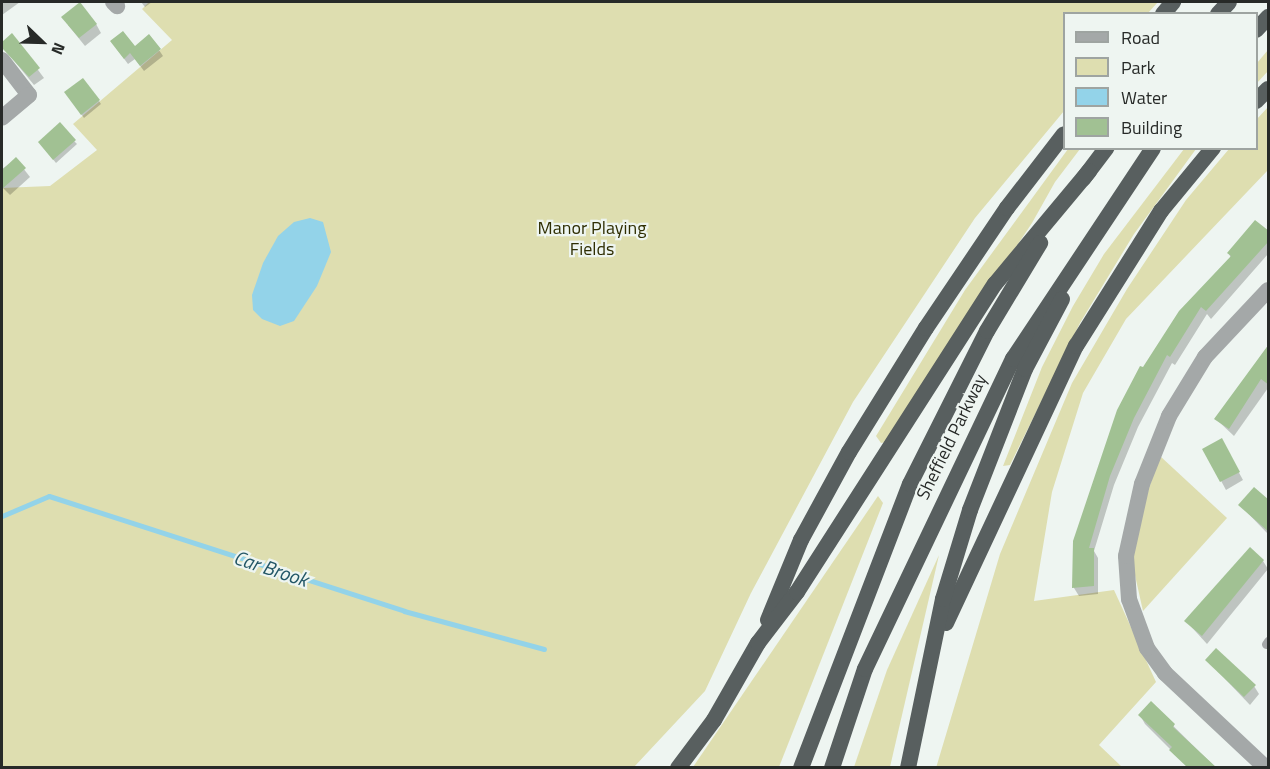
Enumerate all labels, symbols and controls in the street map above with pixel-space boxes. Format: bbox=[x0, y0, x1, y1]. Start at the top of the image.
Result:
north arrow bbox=[12, 12, 72, 72]
legend bbox=[1063, 12, 1258, 150]
text: Road bbox=[1121, 24, 1160, 51]
text: N bbox=[45, 39, 72, 59]
text: Park bbox=[1121, 54, 1155, 81]
text: Water bbox=[1121, 84, 1167, 111]
text: Building bbox=[1121, 114, 1182, 141]
park label: Manor Playing Fields bbox=[538, 218, 646, 260]
street label: Sheffield Parkway bbox=[912, 371, 992, 503]
water label: Car Brook bbox=[231, 545, 311, 591]

